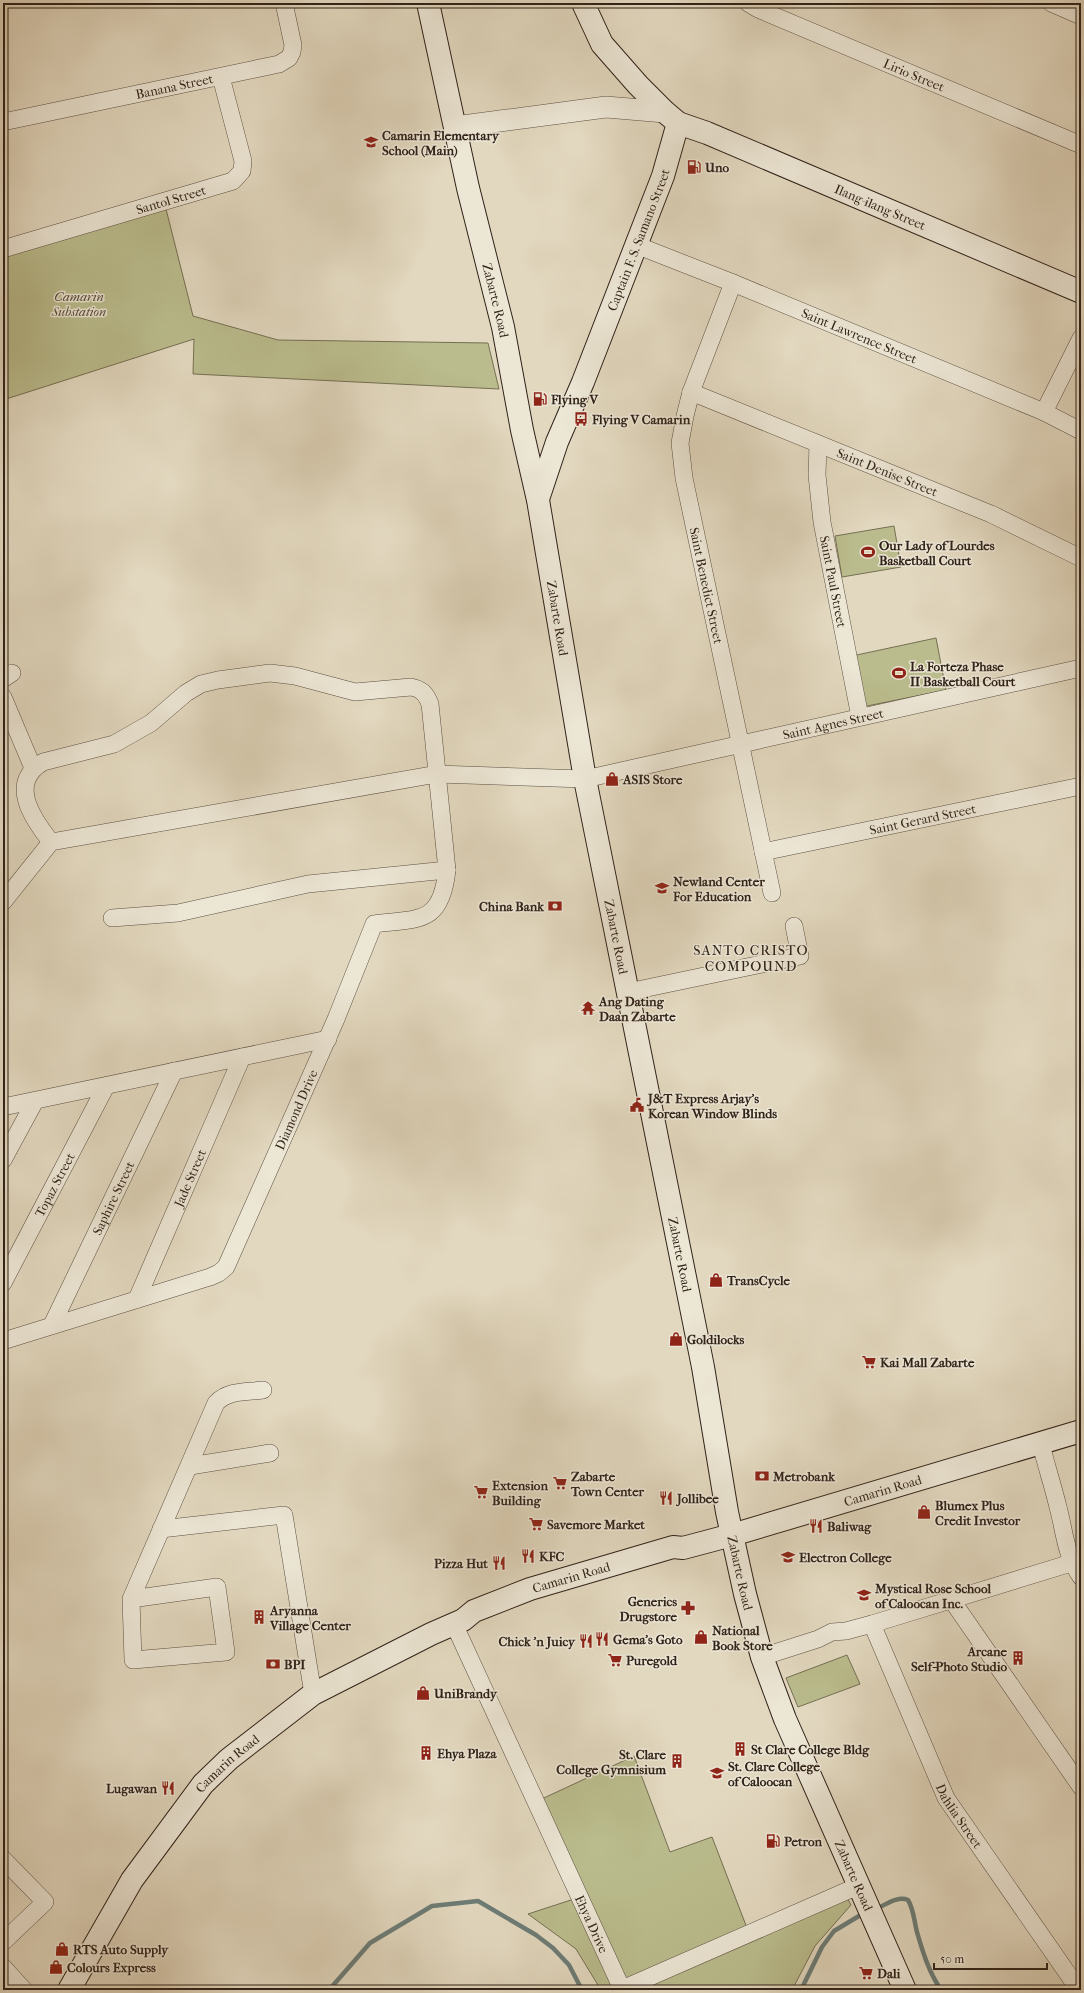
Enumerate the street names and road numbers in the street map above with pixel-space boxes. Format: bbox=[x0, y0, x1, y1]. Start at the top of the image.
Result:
street label: Lirio Street bbox=[881, 55, 947, 94]
street label: Banana Street bbox=[134, 70, 215, 101]
street label: Captain F. S. Samano Street bbox=[604, 167, 672, 313]
street label: Ilang-ilang Street bbox=[832, 181, 929, 233]
street label: Santol Street bbox=[134, 182, 208, 217]
street label: Zabarte Road bbox=[480, 261, 512, 340]
street label: Saint Lawrence Street bbox=[799, 305, 920, 366]
street label: Saint Denise Street bbox=[835, 445, 940, 499]
street label: Saint Benedict Street bbox=[687, 526, 726, 645]
street label: Saint Paul Street bbox=[817, 534, 850, 629]
street label: Zabarte Road bbox=[544, 579, 572, 658]
street label: Saint Agnes Street bbox=[781, 705, 885, 742]
street label: Saint Gerard Street bbox=[868, 800, 977, 837]
street label: Zabarte Road bbox=[602, 898, 632, 976]
street label: Diamond Drive bbox=[272, 1067, 320, 1152]
street label: Jade Street bbox=[170, 1146, 209, 1210]
street label: Topaz Street bbox=[32, 1150, 77, 1219]
street label: Saphire Street bbox=[89, 1158, 137, 1237]
street label: Zabarte Road bbox=[666, 1216, 695, 1294]
street label: Camarin Road bbox=[842, 1471, 924, 1509]
street label: Zabarte Road bbox=[725, 1534, 757, 1613]
street label: Camarin Road bbox=[530, 1558, 613, 1595]
street label: Camarin Road bbox=[192, 1731, 263, 1795]
street label: Dahlia Street bbox=[933, 1781, 986, 1851]
street label: Zabarte Road bbox=[832, 1837, 877, 1914]
street label: Ehya Drive bbox=[572, 1892, 612, 1956]

